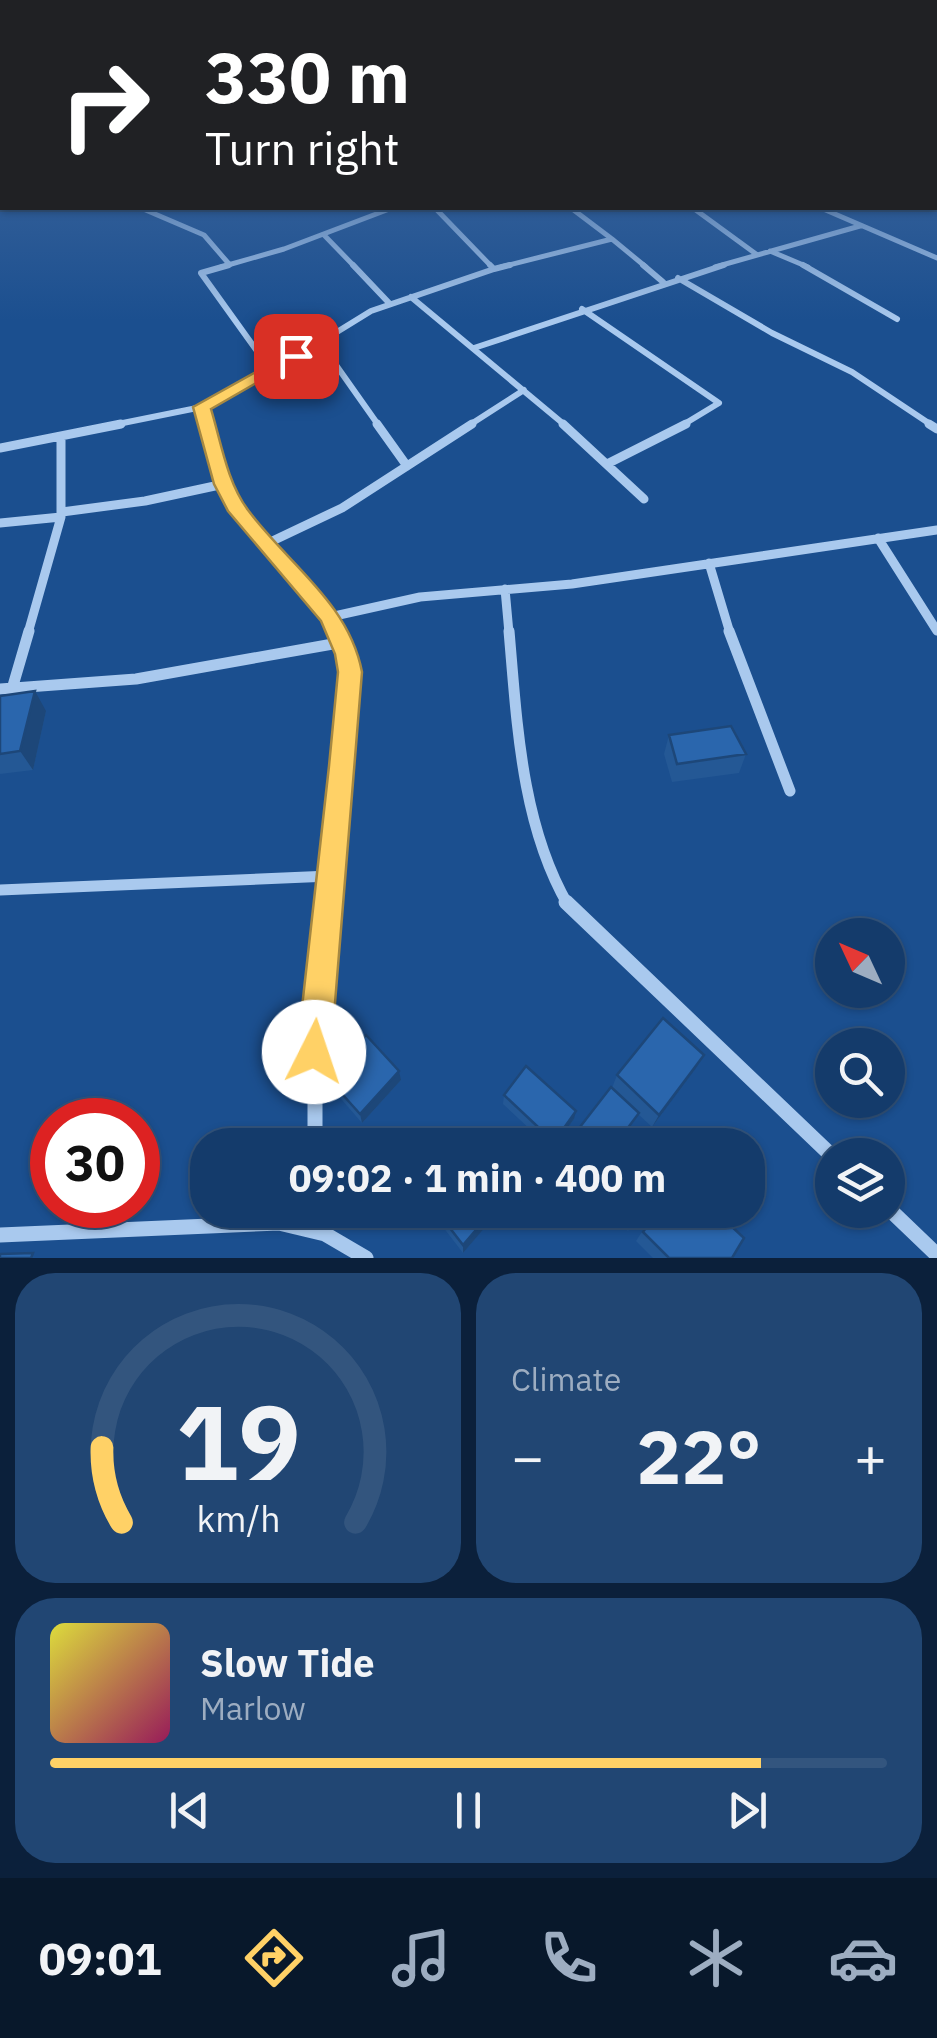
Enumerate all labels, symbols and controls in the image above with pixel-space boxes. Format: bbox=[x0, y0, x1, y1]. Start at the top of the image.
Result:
text: 330 m bbox=[205, 31, 410, 122]
icon: right bbox=[40, 40, 170, 170]
text: Turn right bbox=[205, 119, 400, 177]
pin bbox=[254, 314, 339, 399]
icon: arrive bbox=[269, 329, 324, 384]
north arrow bbox=[815, 918, 905, 1008]
map controls bbox=[815, 918, 905, 1228]
position arrow bbox=[262, 1000, 366, 1104]
button: search bbox=[815, 1028, 905, 1118]
speed limit sign: 30 bbox=[30, 1098, 160, 1228]
button: layers bbox=[815, 1138, 905, 1228]
text: 09:02 · 1 min · 400 m bbox=[289, 1153, 666, 1202]
text: Climate bbox=[511, 1358, 621, 1400]
text: 19 bbox=[176, 1373, 300, 1509]
text: 22° bbox=[636, 1407, 762, 1505]
text: − bbox=[511, 1421, 544, 1492]
text: + bbox=[854, 1421, 887, 1492]
text: km/h bbox=[196, 1495, 280, 1542]
text: Slow Tide bbox=[200, 1638, 375, 1687]
text: Marlow bbox=[200, 1687, 306, 1729]
icon: previous bbox=[162, 1783, 217, 1838]
icon: pause bbox=[441, 1783, 496, 1838]
icon: next bbox=[720, 1783, 775, 1838]
icon: directions bbox=[239, 1923, 309, 1993]
icon: music bbox=[386, 1923, 456, 1993]
icon: phone bbox=[534, 1923, 604, 1993]
icon: climate bbox=[681, 1923, 751, 1993]
icon: car bbox=[828, 1923, 898, 1993]
text: 09:01 bbox=[39, 1929, 162, 1987]

